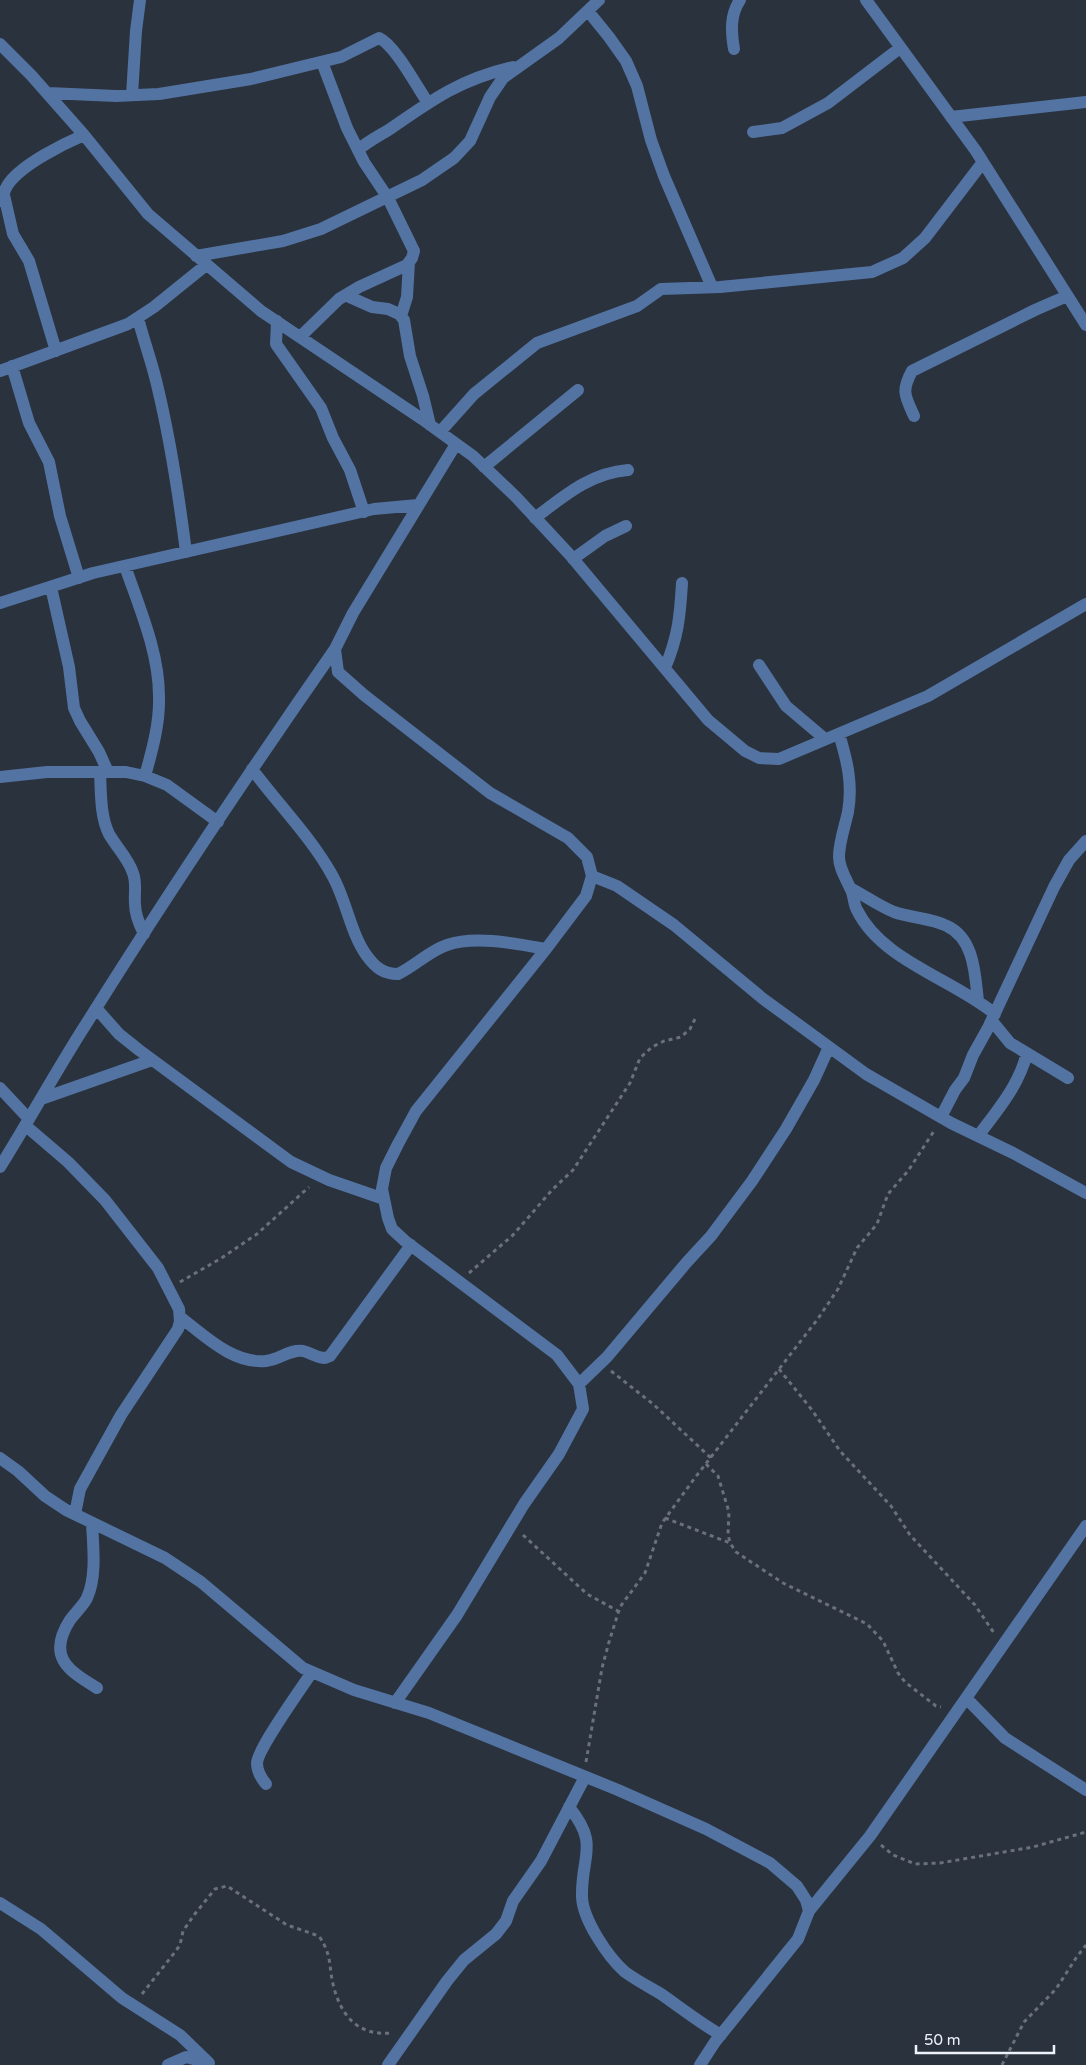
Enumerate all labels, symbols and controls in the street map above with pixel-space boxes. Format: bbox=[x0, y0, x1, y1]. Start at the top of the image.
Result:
scale bar bbox=[916, 2022, 1054, 2054]
text: 50 m bbox=[924, 2031, 961, 2049]

